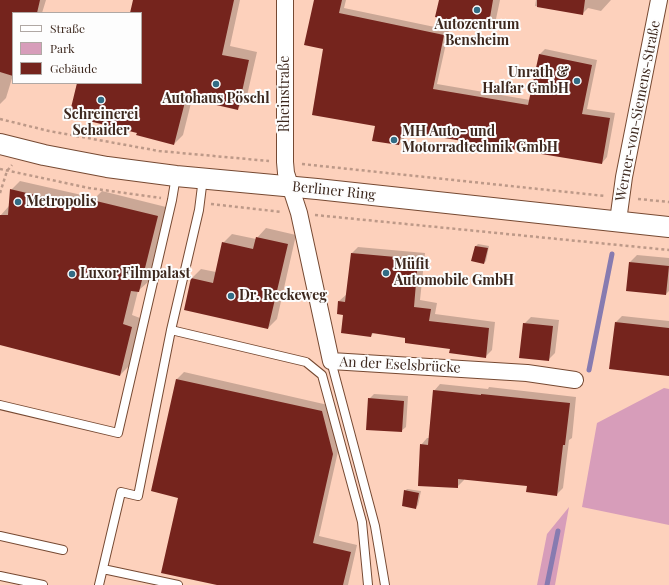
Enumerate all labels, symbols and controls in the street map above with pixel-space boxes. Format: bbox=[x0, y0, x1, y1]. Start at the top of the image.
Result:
marker: Autozentrum Bensheim bbox=[472, 5, 482, 15]
legend bbox=[12, 12, 142, 84]
place label: Autozentrum Bensheim bbox=[434, 17, 520, 50]
street label: Werner-von-Siemens-Straße bbox=[612, 19, 664, 203]
text: Straße bbox=[50, 20, 85, 36]
text: Park bbox=[50, 40, 75, 56]
street label: Rheinstraße bbox=[277, 56, 293, 132]
text: Gebäude bbox=[50, 60, 97, 76]
place label: Unrath & Halfar GmbH bbox=[482, 65, 569, 98]
marker: Unrath & Halfar GmbH bbox=[572, 76, 582, 86]
marker: Autohaus Pöschl bbox=[211, 79, 221, 89]
place label: Autohaus Pöschl bbox=[163, 91, 269, 107]
marker: Schreinerei Schaider bbox=[96, 95, 106, 105]
place label: Schreinerei Schaider bbox=[64, 107, 138, 140]
place label: MH Auto- und Motorradtechnik GmbH bbox=[402, 124, 558, 156]
marker: MH Auto- und Motorradtechnik GmbH bbox=[389, 135, 399, 145]
street label: Berliner Ring bbox=[291, 178, 377, 204]
place label: Metropolis bbox=[26, 194, 96, 210]
marker: Metropolis bbox=[13, 197, 23, 207]
place label: Müfit Automobile GmbH bbox=[394, 257, 514, 290]
place label: Luxor Filmpalast bbox=[80, 266, 190, 282]
marker: Müfit Automobile GmbH bbox=[381, 268, 391, 278]
marker: Luxor Filmpalast bbox=[67, 269, 77, 279]
place label: Dr. Reckeweg bbox=[239, 288, 327, 304]
marker: Dr. Reckeweg bbox=[226, 291, 236, 301]
street label: An der Eselsbrücke bbox=[339, 353, 461, 377]

